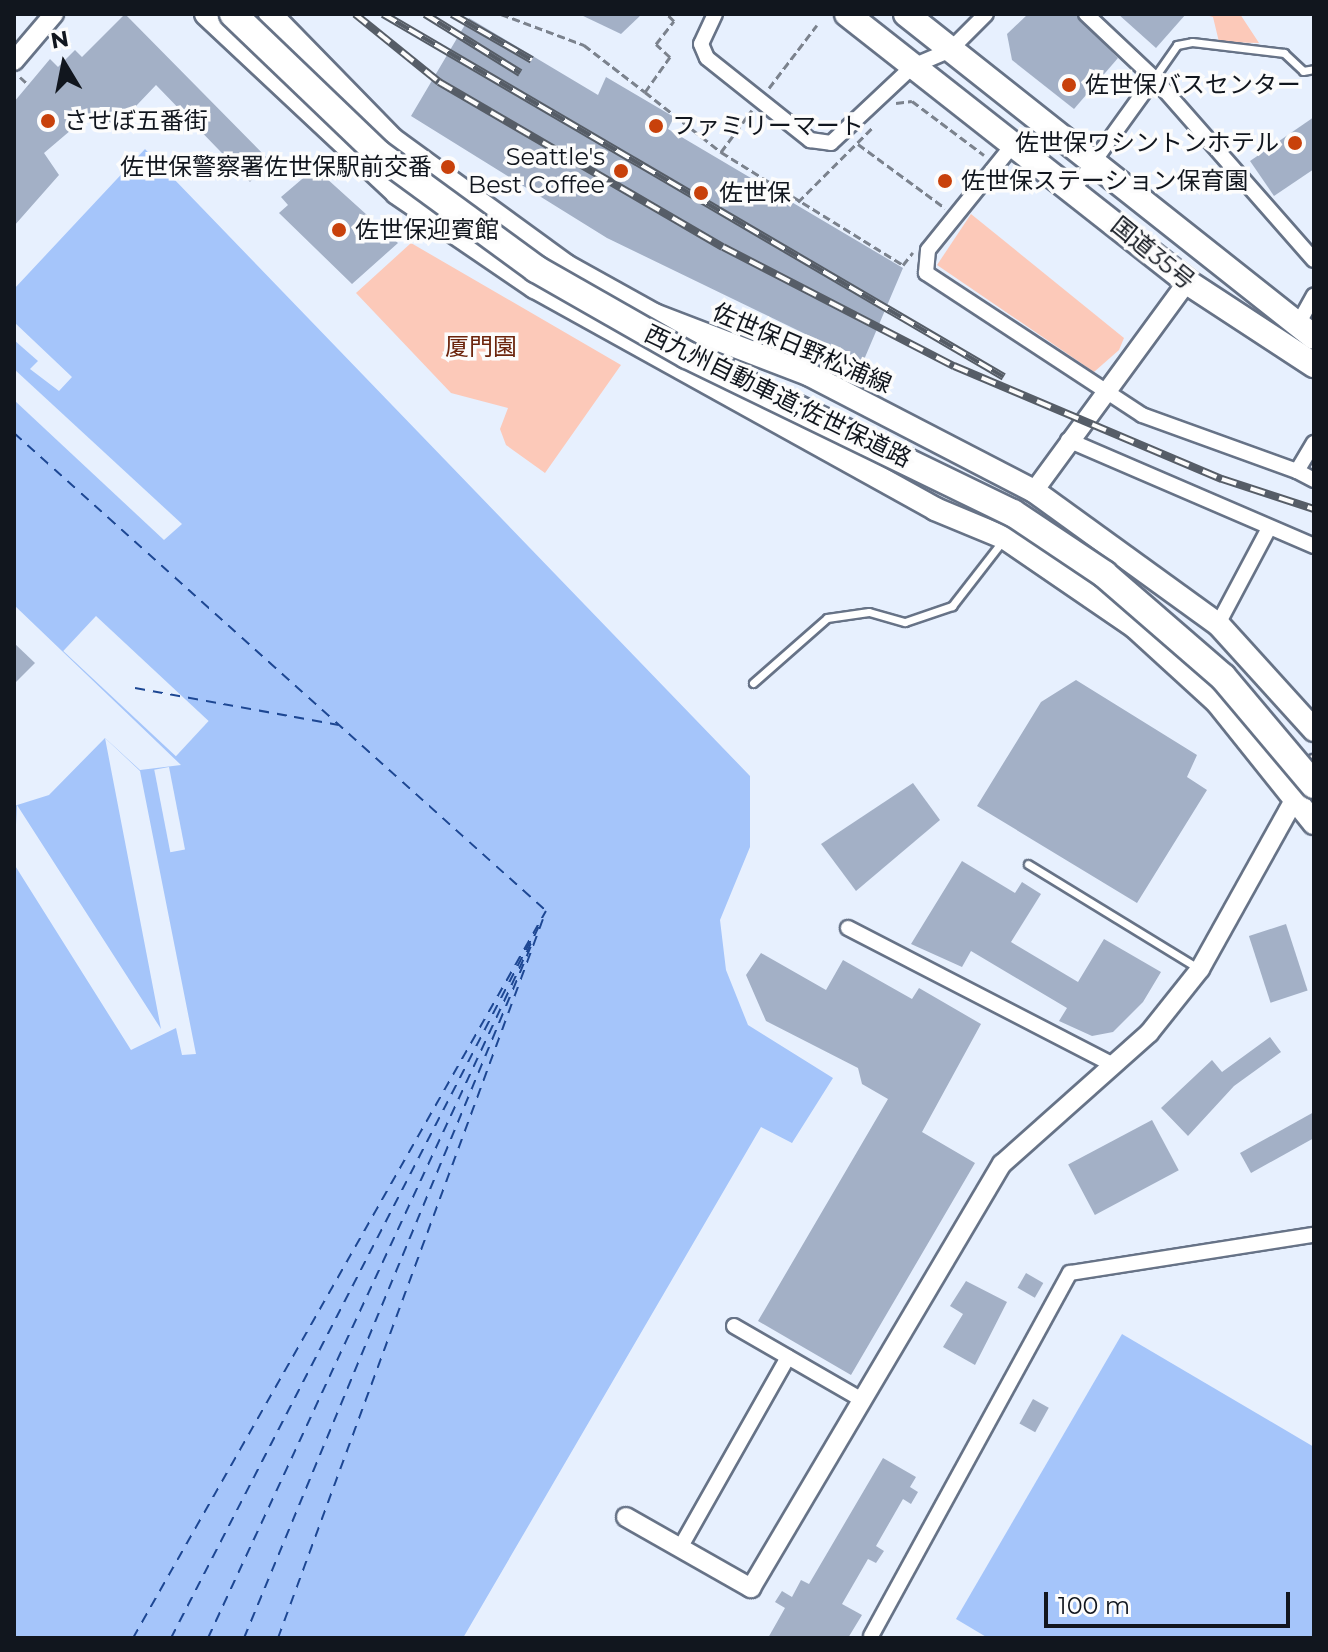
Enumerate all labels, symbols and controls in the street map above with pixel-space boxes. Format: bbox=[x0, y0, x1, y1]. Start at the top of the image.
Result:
north arrow bbox=[24, 24, 104, 104]
text: N bbox=[49, 25, 71, 55]
place label: 佐世保バスセンター bbox=[1085, 71, 1301, 99]
marker: 佐世保バスセンター bbox=[1060, 76, 1078, 94]
place label: させぼ五番街 bbox=[64, 107, 208, 135]
marker: させぼ五番街 bbox=[39, 112, 57, 130]
place label: ファミリーマート bbox=[672, 112, 864, 140]
marker: ファミリーマート bbox=[647, 117, 665, 135]
place label: 佐世保ワシントンホテル bbox=[1015, 129, 1279, 157]
marker: 佐世保ワシントンホテル bbox=[1286, 134, 1304, 152]
place label: Seattle's Best Coffee bbox=[468, 143, 605, 199]
place label: 佐世保警察署佐世保駅前交番 bbox=[120, 153, 432, 181]
marker: 佐世保警察署佐世保駅前交番 bbox=[439, 158, 457, 176]
marker: Seattle's Best Coffee bbox=[612, 162, 630, 180]
place label: 佐世保ステーション保育園 bbox=[961, 167, 1249, 195]
marker: 佐世保ステーション保育園 bbox=[936, 172, 954, 190]
place label: 佐世保 bbox=[719, 179, 791, 207]
marker: 佐世保 bbox=[690, 182, 712, 204]
street label: 国道35号 bbox=[1106, 211, 1200, 295]
place label: 佐世保迎賓館 bbox=[355, 216, 499, 244]
marker: 佐世保迎賓館 bbox=[330, 221, 348, 239]
street label: 佐世保日野松浦線 bbox=[708, 297, 896, 399]
street label: 西九州自動車道;佐世保道路 bbox=[640, 319, 916, 473]
park label: 厦門園 bbox=[445, 333, 517, 361]
scale bar bbox=[1048, 1576, 1294, 1626]
text: 100 m bbox=[1058, 1591, 1130, 1620]

